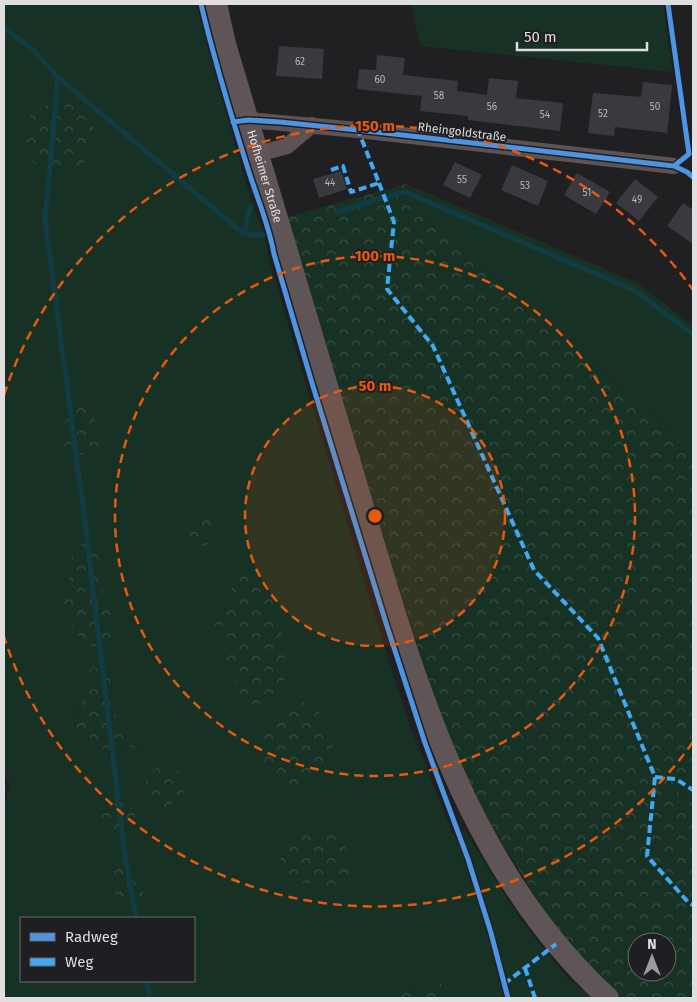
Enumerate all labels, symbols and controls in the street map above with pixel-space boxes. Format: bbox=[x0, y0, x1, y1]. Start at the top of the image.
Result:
scale bar bbox=[517, 20, 647, 52]
text: 50 m bbox=[524, 28, 557, 46]
house number: 62 bbox=[295, 56, 305, 68]
house number: 60 bbox=[375, 74, 386, 86]
house number: 58 bbox=[434, 90, 445, 102]
house number: 56 bbox=[487, 101, 497, 113]
house number: 50 bbox=[650, 101, 661, 113]
house number: 52 bbox=[598, 108, 608, 120]
house number: 54 bbox=[540, 109, 551, 121]
text: 150 m bbox=[355, 117, 395, 135]
street label: Rheingoldstraße bbox=[417, 120, 507, 144]
street label: Hofheimer Straße bbox=[244, 128, 285, 224]
house number: 55 bbox=[457, 174, 467, 186]
house number: 44 bbox=[325, 177, 336, 189]
house number: 53 bbox=[520, 180, 530, 192]
house number: 51 bbox=[583, 187, 591, 199]
house number: 49 bbox=[632, 194, 642, 206]
text: 100 m bbox=[355, 247, 395, 265]
text: 50 m bbox=[358, 377, 392, 395]
centre of rings bbox=[366, 507, 384, 525]
legend bbox=[20, 917, 195, 982]
text: Radweg bbox=[65, 928, 118, 946]
north arrow bbox=[627, 932, 677, 982]
text: N bbox=[647, 936, 657, 953]
text: Weg bbox=[65, 953, 93, 971]

